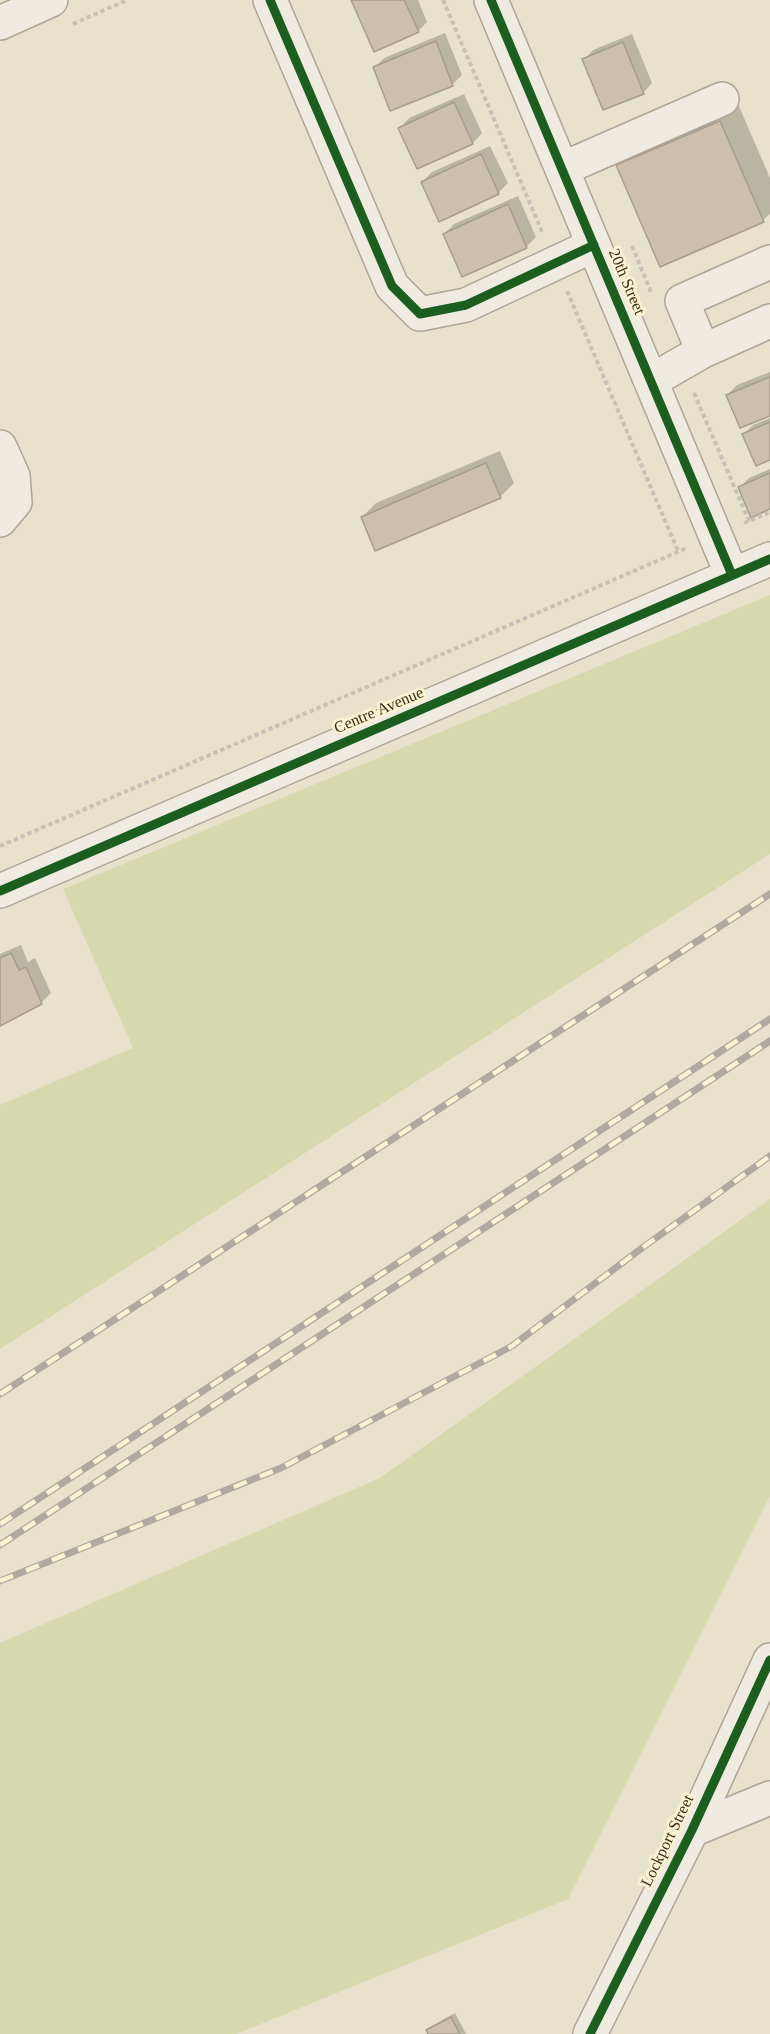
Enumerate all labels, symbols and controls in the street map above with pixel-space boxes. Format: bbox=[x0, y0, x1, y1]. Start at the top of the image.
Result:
street label: 20th Street bbox=[604, 246, 648, 318]
street label: Centre Avenue bbox=[331, 684, 427, 738]
street label: Lockport Street bbox=[637, 1792, 699, 1890]

